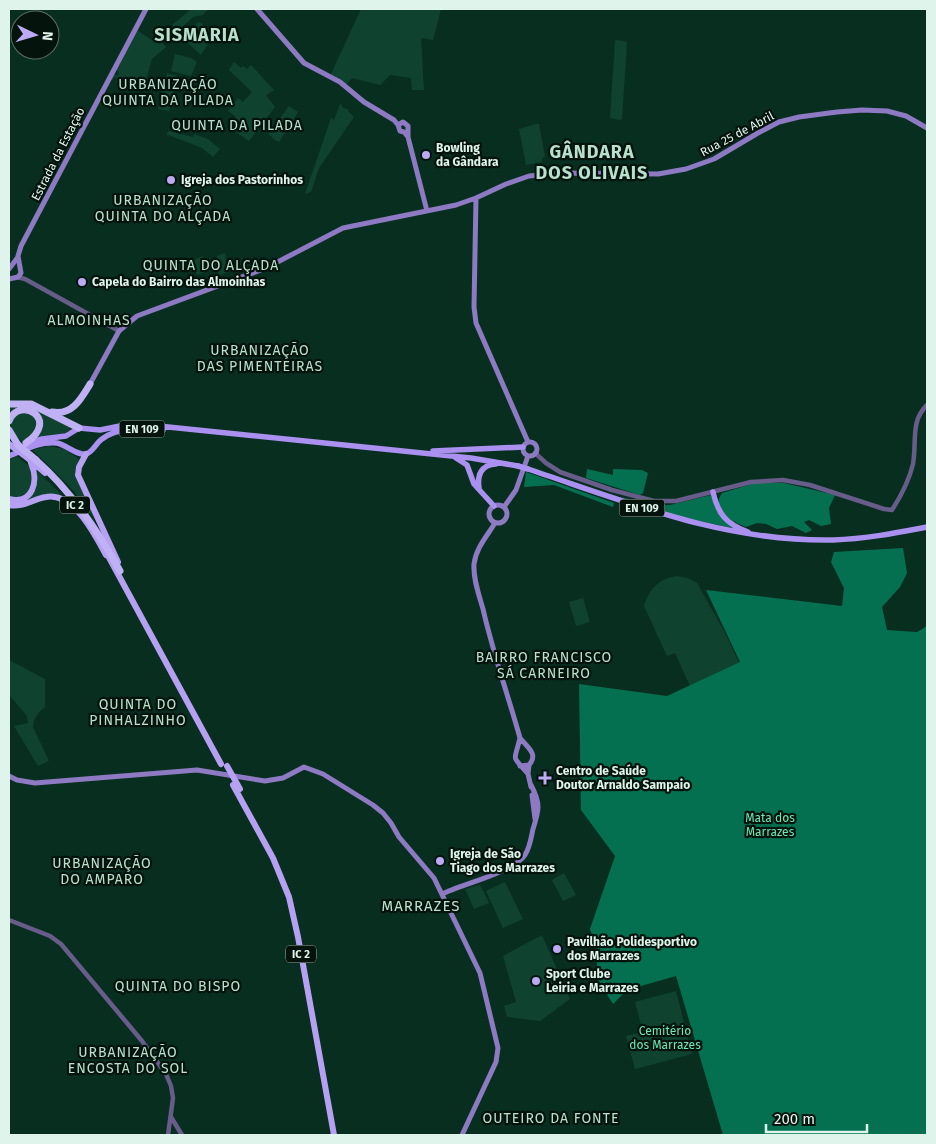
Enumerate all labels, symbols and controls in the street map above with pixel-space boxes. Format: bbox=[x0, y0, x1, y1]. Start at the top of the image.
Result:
north arrow bbox=[10, 10, 60, 60]
district label: SISMARIA bbox=[154, 24, 240, 46]
text: N bbox=[39, 31, 56, 41]
district label: URBANIZAÇÃO QUINTA DA PILADA bbox=[102, 76, 234, 109]
street label: Estrada da Estação bbox=[28, 105, 88, 203]
street label: Rua 25 de Abril bbox=[698, 108, 777, 159]
district label: QUINTA DA PILADA bbox=[171, 117, 303, 134]
district label: GÂNDARA DOS OLIVAIS bbox=[536, 140, 648, 184]
place label: Bowling da Gândara bbox=[436, 141, 499, 169]
marker: Bowling da Gândara bbox=[420, 149, 432, 161]
place label: Igreja dos Pastorinhos bbox=[181, 173, 303, 187]
marker: Igreja dos Pastorinhos bbox=[165, 174, 177, 186]
district label: URBANIZAÇÃO QUINTA DO ALÇADA bbox=[95, 192, 231, 225]
district label: QUINTA DO ALÇADA bbox=[143, 257, 279, 274]
place label: Capela do Bairro das Almoinhas bbox=[92, 275, 265, 289]
marker: Capela do Bairro das Almoinhas bbox=[76, 276, 88, 288]
district label: ALMOINHAS bbox=[47, 312, 131, 329]
district label: URBANIZAÇÃO DAS PIMENTEIRAS bbox=[197, 342, 323, 375]
road number: EN 109 bbox=[120, 420, 164, 438]
road number: IC 2 bbox=[60, 496, 90, 514]
road number: EN 109 bbox=[620, 499, 664, 516]
district label: BAIRRO FRANCISCO SÁ CARNEIRO bbox=[476, 649, 612, 682]
district label: QUINTA DO PINHALZINHO bbox=[89, 696, 187, 729]
place label: Centro de Saúde Doutor Arnaldo Sampaio bbox=[556, 764, 690, 792]
marker: Centro de Saúde Doutor Arnaldo Sampaio bbox=[538, 771, 552, 785]
park label: Mata dos Marrazes bbox=[745, 811, 795, 839]
place label: Igreja de São Tiago dos Marrazes bbox=[450, 847, 555, 875]
district label: URBANIZAÇÃO DO AMPARO bbox=[52, 855, 152, 888]
marker: Igreja de São Tiago dos Marrazes bbox=[434, 855, 446, 867]
district label: MARRAZES bbox=[382, 897, 460, 915]
place label: Pavilhão Polidesportivo dos Marrazes bbox=[567, 935, 697, 963]
marker: Pavilhão Polidesportivo dos Marrazes bbox=[551, 943, 563, 955]
road number: IC 2 bbox=[286, 946, 316, 962]
place label: Sport Clube Leiria e Marrazes bbox=[546, 967, 639, 995]
marker: Sport Clube Leiria e Marrazes bbox=[530, 975, 542, 987]
district label: QUINTA DO BISPO bbox=[115, 978, 241, 995]
park label: Cemitério dos Marrazes bbox=[629, 1024, 701, 1052]
district label: URBANIZAÇÃO ENCOSTA DO SOL bbox=[68, 1044, 188, 1077]
scale bar bbox=[766, 1102, 867, 1134]
district label: OUTEIRO DA FONTE bbox=[483, 1110, 619, 1127]
text: 200 m bbox=[774, 1110, 815, 1128]

